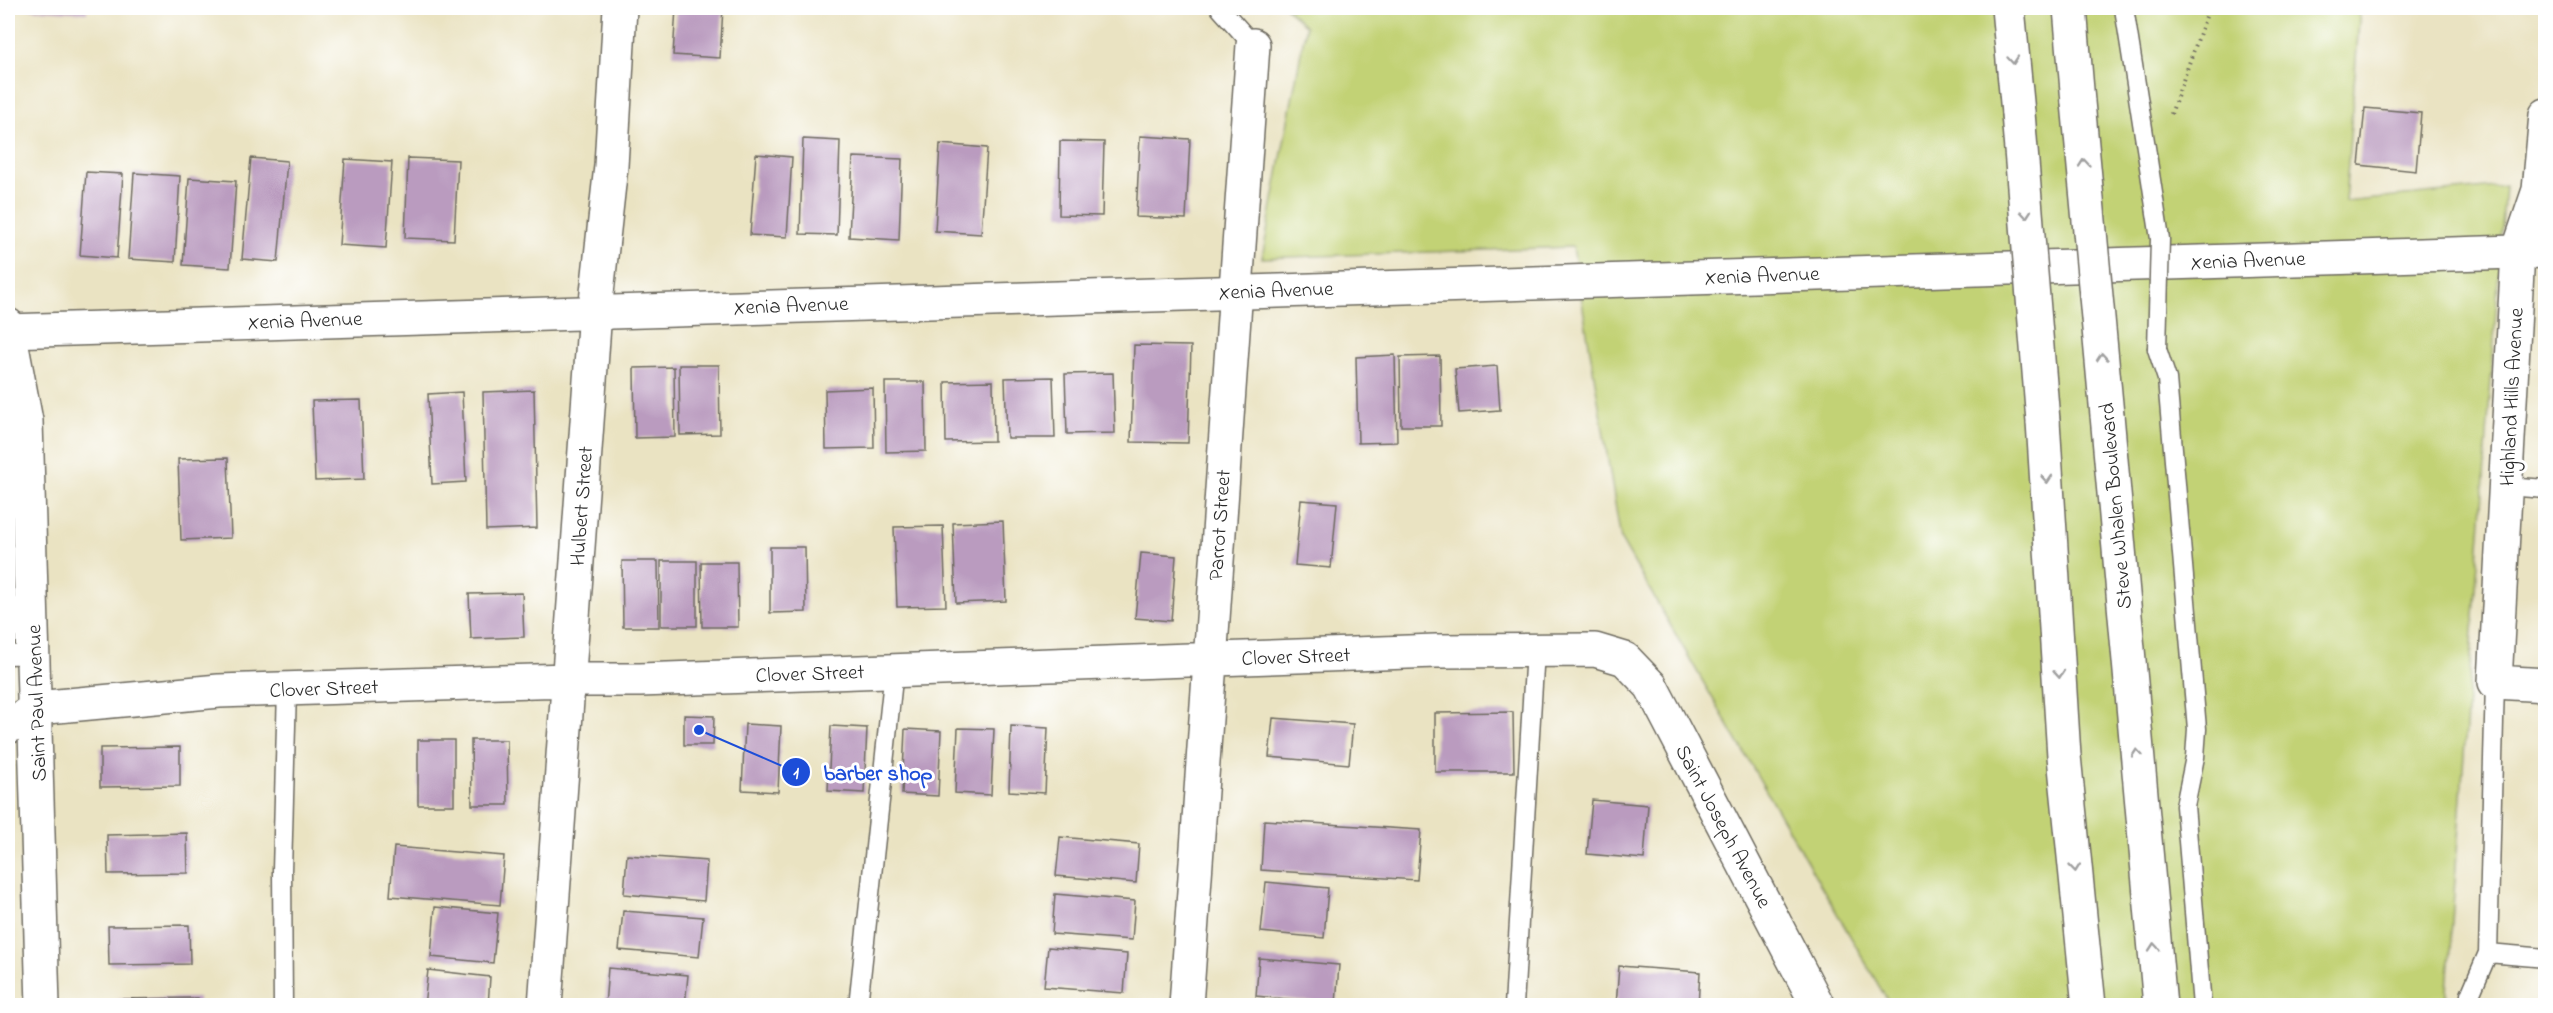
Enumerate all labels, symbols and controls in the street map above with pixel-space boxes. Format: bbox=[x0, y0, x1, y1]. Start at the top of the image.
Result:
one-way arrow bbox=[2006, 56, 2019, 65]
one-way arrow bbox=[2078, 158, 2091, 167]
one-way arrow bbox=[2019, 209, 2032, 218]
street label: Xenia Avenue bbox=[2190, 245, 2307, 279]
street label: Xenia Avenue bbox=[1704, 260, 1821, 294]
street label: Xenia Avenue bbox=[1218, 275, 1335, 309]
street label: Xenia Avenue bbox=[733, 290, 850, 324]
street label: Xenia Avenue bbox=[247, 305, 364, 339]
street label: Highland Hills Avenue bbox=[2493, 307, 2535, 487]
one-way arrow bbox=[2095, 352, 2108, 361]
street label: Steve Whalen Boulevard bbox=[2093, 401, 2141, 610]
street label: Hulbert Street bbox=[564, 445, 602, 567]
street label: Parrot Street bbox=[1202, 469, 1240, 582]
one-way arrow bbox=[2040, 475, 2053, 484]
street label: Saint Paul Avenue bbox=[20, 623, 56, 782]
street label: Clover Street bbox=[1241, 641, 1351, 675]
street label: Clover Street bbox=[755, 658, 865, 692]
one-way arrow bbox=[2052, 669, 2065, 678]
street label: Clover Street bbox=[269, 673, 379, 707]
street label: Saint Joseph Avenue bbox=[1666, 740, 1778, 915]
one-way arrow bbox=[2131, 748, 2144, 758]
callout: barber shop bbox=[781, 752, 944, 792]
text: barber shop bbox=[823, 759, 933, 791]
text: 1 bbox=[793, 761, 799, 787]
one-way arrow bbox=[2068, 864, 2081, 873]
one-way arrow bbox=[2148, 943, 2161, 952]

